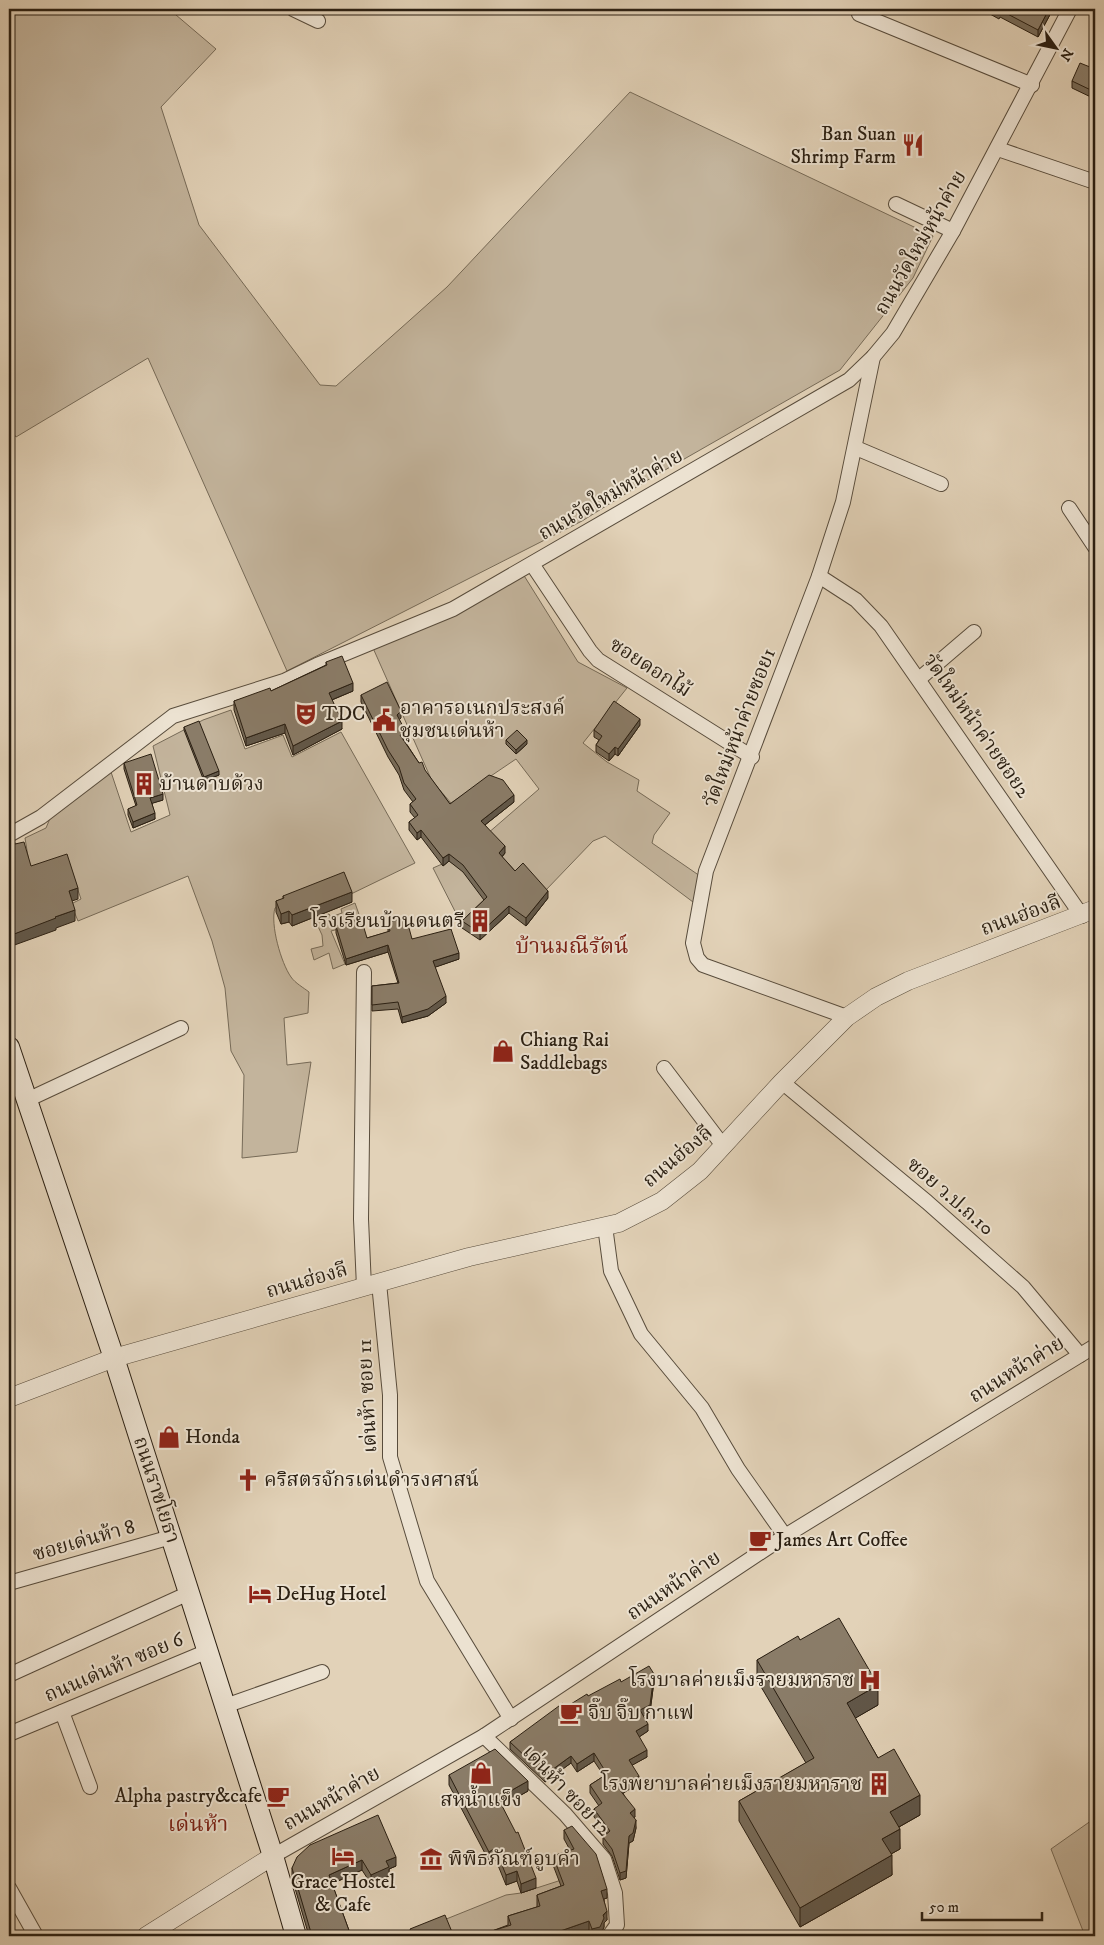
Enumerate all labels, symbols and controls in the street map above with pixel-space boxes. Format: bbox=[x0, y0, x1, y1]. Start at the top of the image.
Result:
north arrow bbox=[1032, 22, 1082, 72]
text: N bbox=[1055, 45, 1077, 65]
place label: Ban Suan Shrimp Farm bbox=[790, 122, 897, 170]
restaurant icon: Ban Suan Shrimp Farm bbox=[900, 132, 926, 158]
street label: ถนนวัดใหม่หน้าค่าย bbox=[868, 165, 973, 320]
street label: ถนนวัดใหม่หน้าค่าย bbox=[533, 442, 688, 547]
street label: ซอยดอกไม้ bbox=[604, 631, 697, 704]
street label: วัดใหม่หน้าค่ายซอย1 bbox=[696, 644, 782, 811]
street label: วัดใหม่หน้าค่ายซอย2 bbox=[917, 648, 1037, 803]
place label: อาคารอเนกประสงค์ ชุมชนเด่นห้า bbox=[400, 696, 565, 744]
theatre icon: TDC bbox=[293, 701, 319, 727]
place label: TDC bbox=[322, 702, 365, 727]
public building icon: อาคารอเนกประสงค์ ชุมชนเด่นห้า bbox=[371, 707, 397, 733]
building icon: บ้านดาบด้วง bbox=[131, 771, 157, 797]
place label: บ้านดาบด้วง bbox=[160, 772, 264, 797]
street label: ถนนฮ่องลี bbox=[977, 890, 1065, 942]
place label: โรงเรียนบ้านดนตรี bbox=[309, 906, 464, 934]
building icon: โรงเรียนบ้านดนตรี bbox=[467, 908, 493, 934]
district label: บ้านมณีรัตน์ bbox=[515, 933, 629, 960]
place label: Chiang Rai Saddlebags bbox=[520, 1028, 609, 1076]
shop icon: Chiang Rai Saddlebags bbox=[490, 1038, 516, 1064]
street label: ถนนฮ่องลี bbox=[638, 1120, 718, 1194]
street label: ซอย ว.ป.ถ.10 bbox=[901, 1152, 999, 1242]
street label: ถนนฮ่องลี bbox=[263, 1257, 351, 1305]
street label: ถนนหน้าค่าย bbox=[965, 1331, 1069, 1409]
street label: เด่นห้า ซอย 11 bbox=[353, 1338, 383, 1454]
shop icon: Honda bbox=[156, 1424, 182, 1450]
place label: Honda bbox=[185, 1425, 241, 1450]
street label: ถนนราชโยธา bbox=[127, 1433, 188, 1547]
church icon: คริสตรจักรเด่นดำรงศาสน์ bbox=[235, 1467, 261, 1493]
place label: คริสตรจักรเด่นดำรงศาสน์ bbox=[264, 1468, 479, 1493]
street label: ซอยเด่นห้า 8 bbox=[30, 1514, 138, 1568]
cafe icon: James Art Coffee bbox=[747, 1527, 773, 1553]
place label: James Art Coffee bbox=[774, 1528, 908, 1553]
street label: ถนนหน้าค่าย bbox=[622, 1545, 726, 1627]
hotel icon: DeHug Hotel bbox=[247, 1581, 273, 1607]
place label: DeHug Hotel bbox=[276, 1582, 386, 1607]
street label: ถนนเด่นห้า ซอย 6 bbox=[41, 1627, 188, 1709]
place label: โรงบาลค่ายเม็งรายมหาราช bbox=[628, 1665, 854, 1693]
hospital icon: โรงบาลค่ายเม็งรายมหาราช bbox=[857, 1667, 883, 1693]
place label: จิ๊บ จิ๊บ กาแฟ bbox=[588, 1697, 694, 1726]
cafe icon: จิ๊บ จิ๊บ กาแฟ bbox=[558, 1700, 584, 1726]
street label: เด่นห้า ซอย 12 bbox=[516, 1740, 616, 1842]
shop icon: สหน้ำแข็ง bbox=[468, 1760, 494, 1786]
street label: ถนนหน้าค่าย bbox=[279, 1761, 385, 1837]
place label: โรงพยาบาลค่ายเม็งรายมหาราช bbox=[600, 1769, 862, 1797]
building icon: โรงพยาบาลค่ายเม็งรายมหาราช bbox=[866, 1771, 892, 1797]
cafe icon: Alpha pastry&cafe bbox=[265, 1783, 291, 1809]
place label: Alpha pastry&cafe bbox=[114, 1784, 262, 1809]
place label: สหน้ำแข็ง bbox=[440, 1784, 522, 1813]
district label: เด่นห้า bbox=[168, 1811, 228, 1838]
hotel icon: Grace Hostel & Cafe bbox=[330, 1843, 356, 1869]
museum icon: พิพิธภัณฑ์อูบคำ bbox=[418, 1846, 444, 1872]
place label: พิพิธภัณฑ์อูบคำ bbox=[448, 1847, 580, 1872]
place label: Grace Hostel & Cafe bbox=[291, 1870, 395, 1918]
scale bar bbox=[922, 1890, 1042, 1922]
text: 50 m bbox=[929, 1898, 959, 1917]

